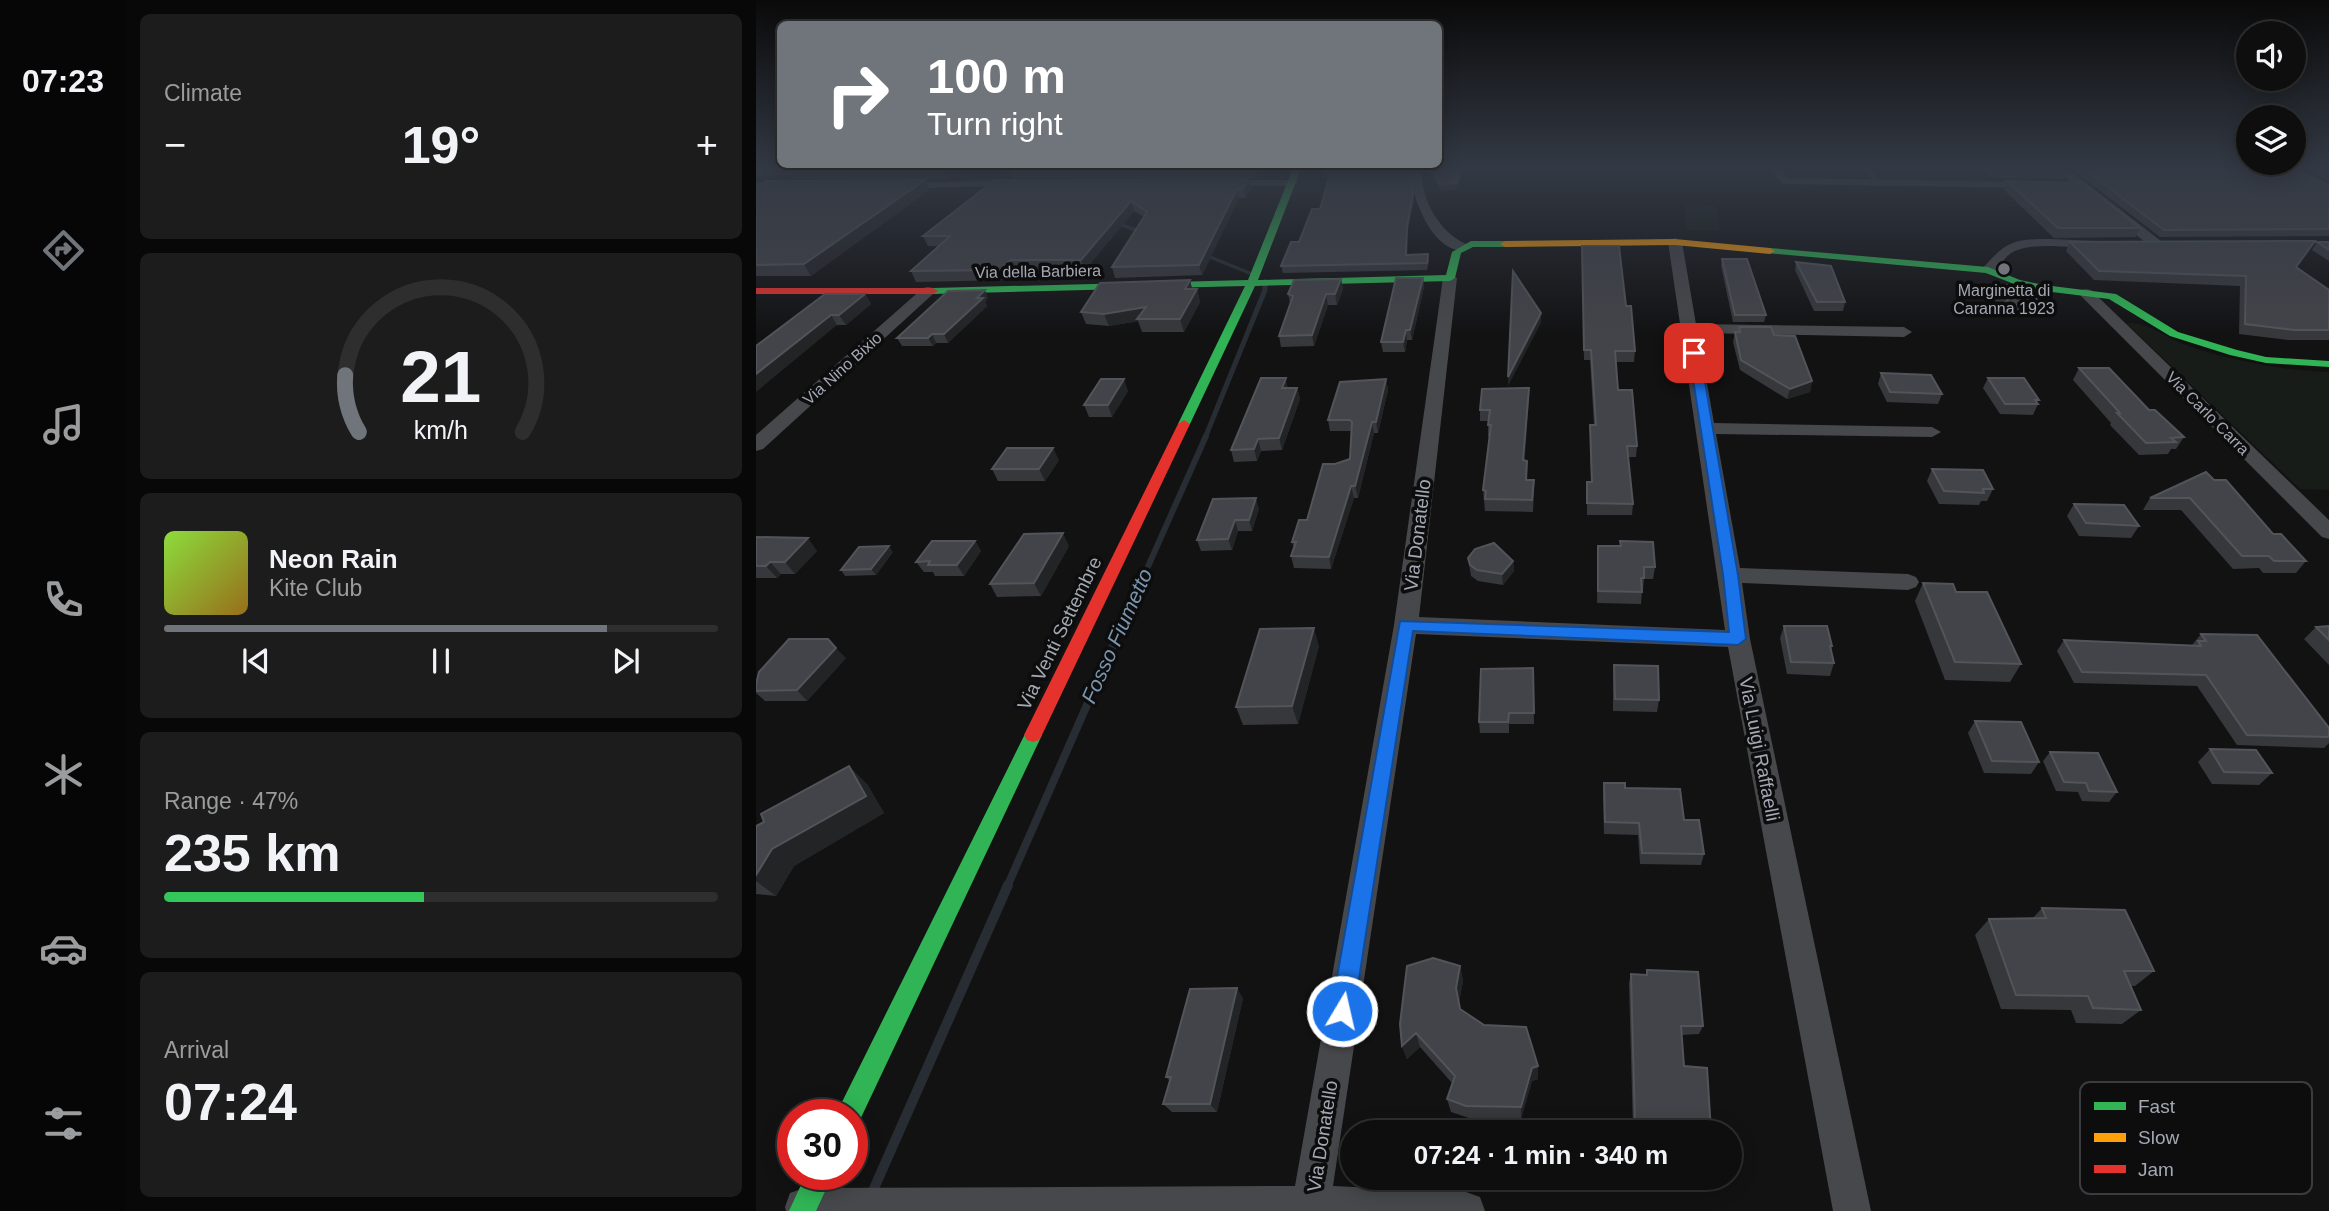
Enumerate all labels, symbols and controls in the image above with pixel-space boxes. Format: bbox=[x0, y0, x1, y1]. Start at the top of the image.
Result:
map controls bbox=[2236, 21, 2306, 175]
button: sound bbox=[2236, 21, 2306, 91]
icon: right bbox=[812, 49, 903, 140]
text: 100 m bbox=[927, 49, 1066, 103]
text: 07:23 bbox=[22, 63, 104, 99]
text: Climate bbox=[164, 80, 242, 106]
button: layers bbox=[2236, 105, 2306, 175]
text: Turn right bbox=[927, 106, 1063, 142]
text: 19° bbox=[402, 116, 480, 174]
text: − bbox=[164, 124, 186, 166]
text: + bbox=[696, 124, 718, 166]
icon: directions bbox=[39, 226, 88, 275]
marker: Marginetta di Caranna 1923 bbox=[1996, 261, 2012, 277]
street label: Via della Barbiera bbox=[975, 262, 1101, 281]
place label: Marginetta di Caranna 1923 bbox=[1953, 282, 2055, 317]
pin bbox=[1664, 323, 1724, 383]
street label: Via Nino Bixio bbox=[800, 329, 885, 408]
icon: arrive bbox=[1675, 334, 1713, 372]
text: 21 bbox=[401, 337, 481, 418]
street label: Via Carlo Carra bbox=[2163, 368, 2253, 458]
icon: music bbox=[39, 400, 88, 449]
text: km/h bbox=[414, 416, 468, 444]
street label: Via Donatello bbox=[1400, 478, 1435, 592]
text: Neon Rain bbox=[269, 544, 398, 574]
street label: Via Venti Settembre bbox=[1013, 553, 1106, 713]
water label: Fosso Fiumetto bbox=[1077, 565, 1157, 707]
icon: phone bbox=[39, 575, 88, 624]
text: Kite Club bbox=[269, 575, 362, 601]
icon: previous bbox=[237, 642, 275, 680]
icon: pause bbox=[422, 642, 460, 680]
icon: next bbox=[607, 642, 645, 680]
street label: Via Luigi Raffaelli bbox=[1735, 675, 1784, 823]
icon: climate bbox=[39, 750, 88, 799]
text: Range · 47% bbox=[164, 788, 298, 814]
text: 235 km bbox=[164, 824, 340, 882]
icon: car bbox=[39, 924, 88, 973]
position arrow bbox=[1305, 974, 1379, 1048]
text: Arrival bbox=[164, 1037, 229, 1063]
text: 07:24 bbox=[164, 1073, 297, 1131]
street label: Via Donatello bbox=[1303, 1079, 1342, 1193]
legend bbox=[2080, 1082, 2312, 1194]
text: Fast bbox=[2138, 1096, 2176, 1117]
icon: filters bbox=[39, 1099, 88, 1148]
speed limit sign: 30 bbox=[777, 1099, 868, 1190]
text: Slow bbox=[2138, 1127, 2179, 1148]
text: 07:24 · 1 min · 340 m bbox=[1414, 1140, 1668, 1170]
text: Jam bbox=[2138, 1159, 2174, 1180]

